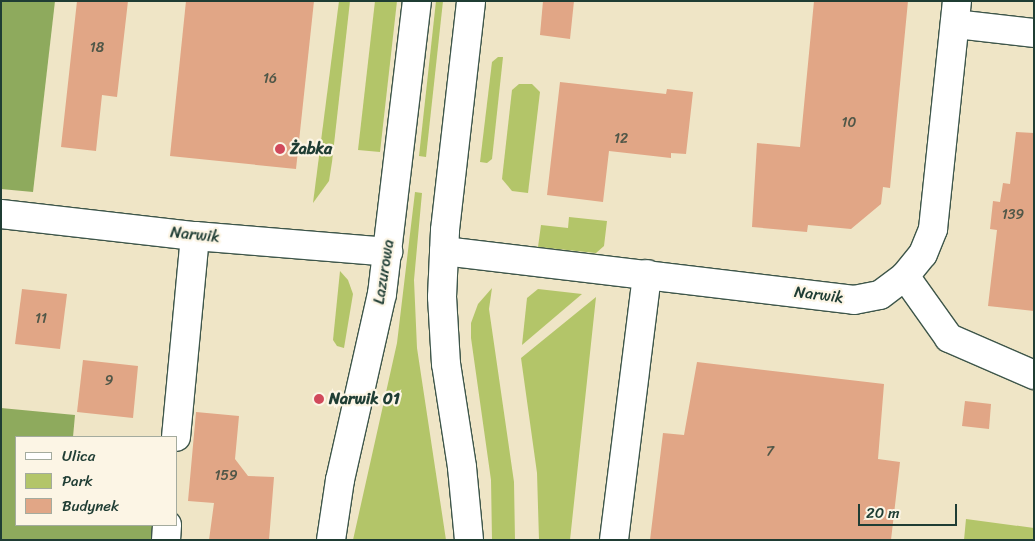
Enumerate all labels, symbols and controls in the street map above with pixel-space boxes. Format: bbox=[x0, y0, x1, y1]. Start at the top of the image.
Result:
house number: 18 bbox=[90, 40, 104, 56]
house number: 16 bbox=[263, 71, 277, 87]
house number: 10 bbox=[842, 115, 856, 131]
house number: 12 bbox=[614, 131, 628, 147]
place label: Żabka bbox=[290, 139, 332, 159]
marker: Żabka bbox=[274, 143, 286, 155]
house number: 139 bbox=[1002, 207, 1024, 223]
street label: Narwik bbox=[169, 223, 221, 247]
street label: Lazurowa bbox=[369, 238, 399, 306]
street label: Narwik bbox=[793, 282, 845, 308]
house number: 11 bbox=[35, 311, 47, 327]
house number: 9 bbox=[105, 373, 113, 389]
place label: Narwik 01 bbox=[329, 389, 400, 409]
marker: Narwik 01 bbox=[313, 393, 325, 405]
legend bbox=[15, 436, 178, 526]
text: Ulica bbox=[62, 443, 95, 469]
house number: 7 bbox=[766, 444, 774, 460]
text: Park bbox=[62, 468, 93, 494]
house number: 159 bbox=[214, 468, 238, 484]
text: Budynek bbox=[62, 493, 119, 519]
scale bar bbox=[860, 494, 959, 526]
text: 20 m bbox=[866, 500, 900, 526]

